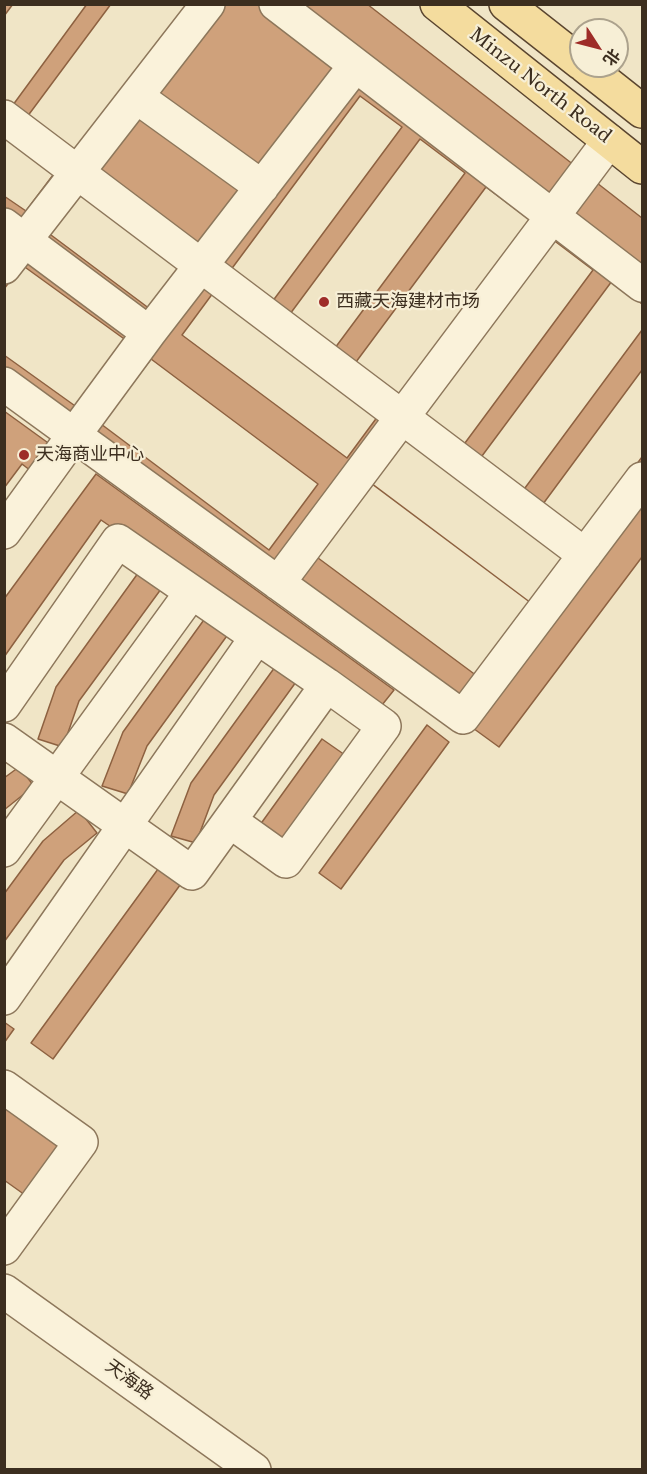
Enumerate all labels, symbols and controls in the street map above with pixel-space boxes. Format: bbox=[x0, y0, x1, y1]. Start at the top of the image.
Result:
north arrow bbox=[569, 18, 629, 78]
street label: Minzu North Road bbox=[465, 24, 615, 148]
text: 北 bbox=[599, 45, 625, 70]
place label: 西藏天海建材市场 bbox=[336, 291, 480, 313]
marker: 西藏天海建材市场 bbox=[317, 295, 331, 309]
place label: 天海商业中心 bbox=[36, 444, 144, 466]
marker: 天海商业中心 bbox=[17, 448, 31, 462]
street label: 天海路 bbox=[101, 1355, 157, 1405]

